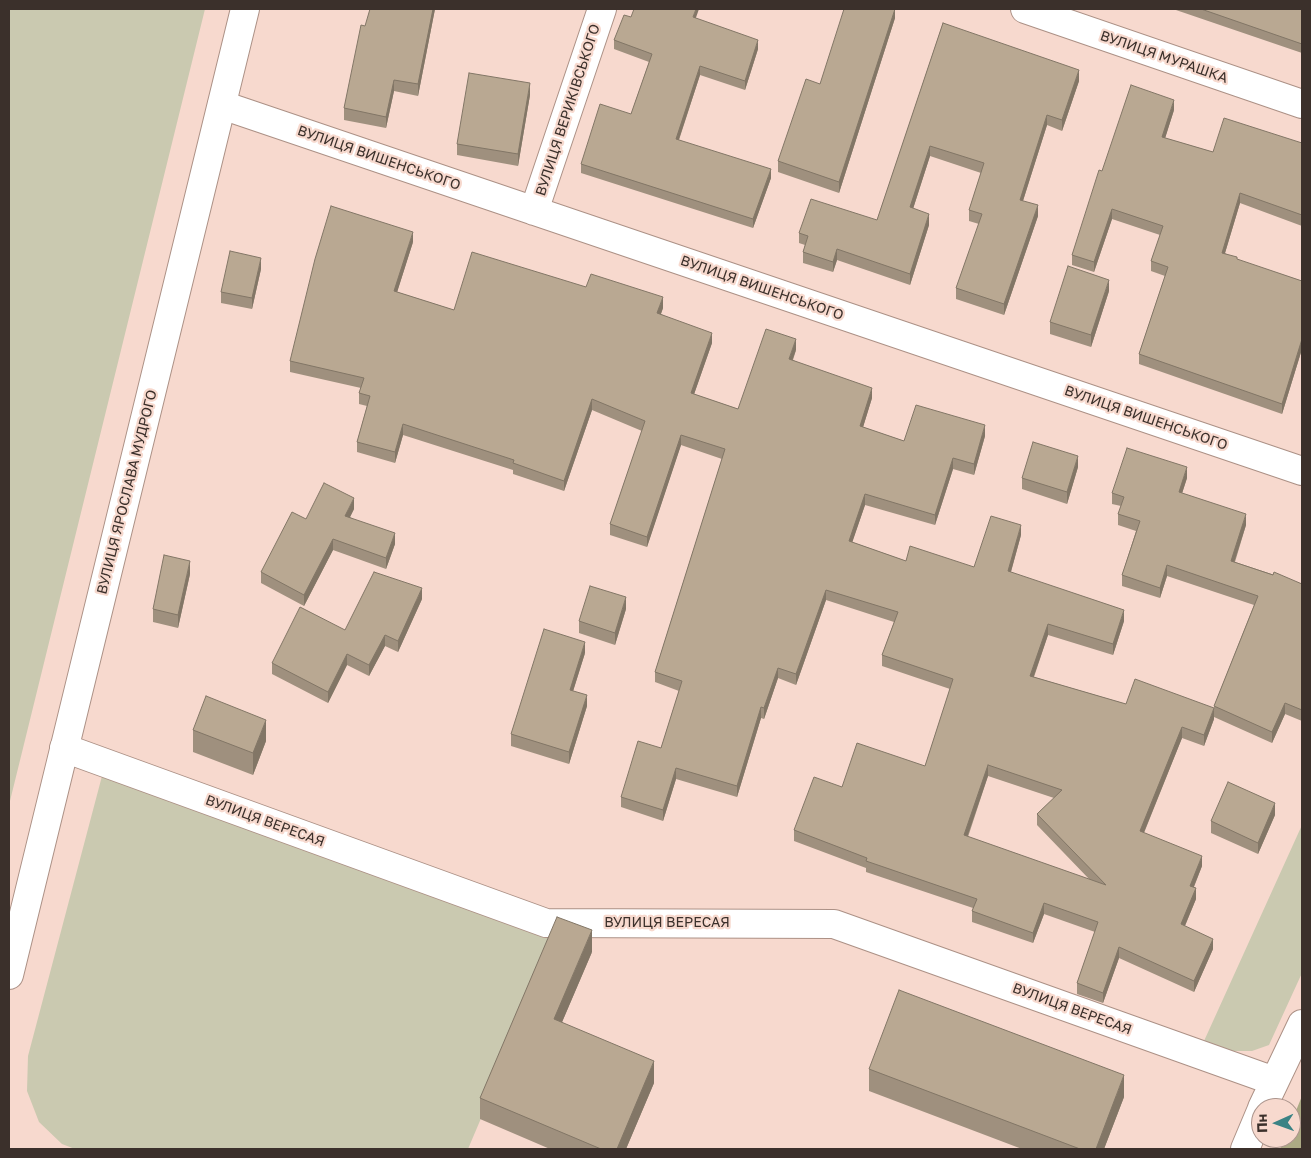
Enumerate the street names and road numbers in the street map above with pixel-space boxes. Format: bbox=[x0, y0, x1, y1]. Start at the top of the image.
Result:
street label: ВУЛИЦЯ ВЕРИКІВСЬКОГО bbox=[532, 22, 604, 198]
street label: ВУЛИЦЯ МУРАШКА bbox=[1098, 27, 1230, 87]
street label: ВУЛИЦЯ ВИШЕНСЬКОГО bbox=[295, 122, 463, 194]
street label: ВУЛИЦЯ ВИШЕНСЬКОГО bbox=[678, 252, 846, 324]
street label: ВУЛИЦЯ ВИШЕНСЬКОГО bbox=[1062, 382, 1230, 454]
street label: ВУЛИЦЯ ЯРОСЛАВА МУДРОГО bbox=[93, 388, 161, 596]
street label: ВУЛИЦЯ ВЕРЕСАЯ bbox=[203, 792, 327, 850]
street label: ВУЛИЦЯ ВЕРЕСАЯ bbox=[604, 915, 730, 931]
street label: ВУЛИЦЯ ВЕРЕСАЯ bbox=[1010, 980, 1134, 1038]

